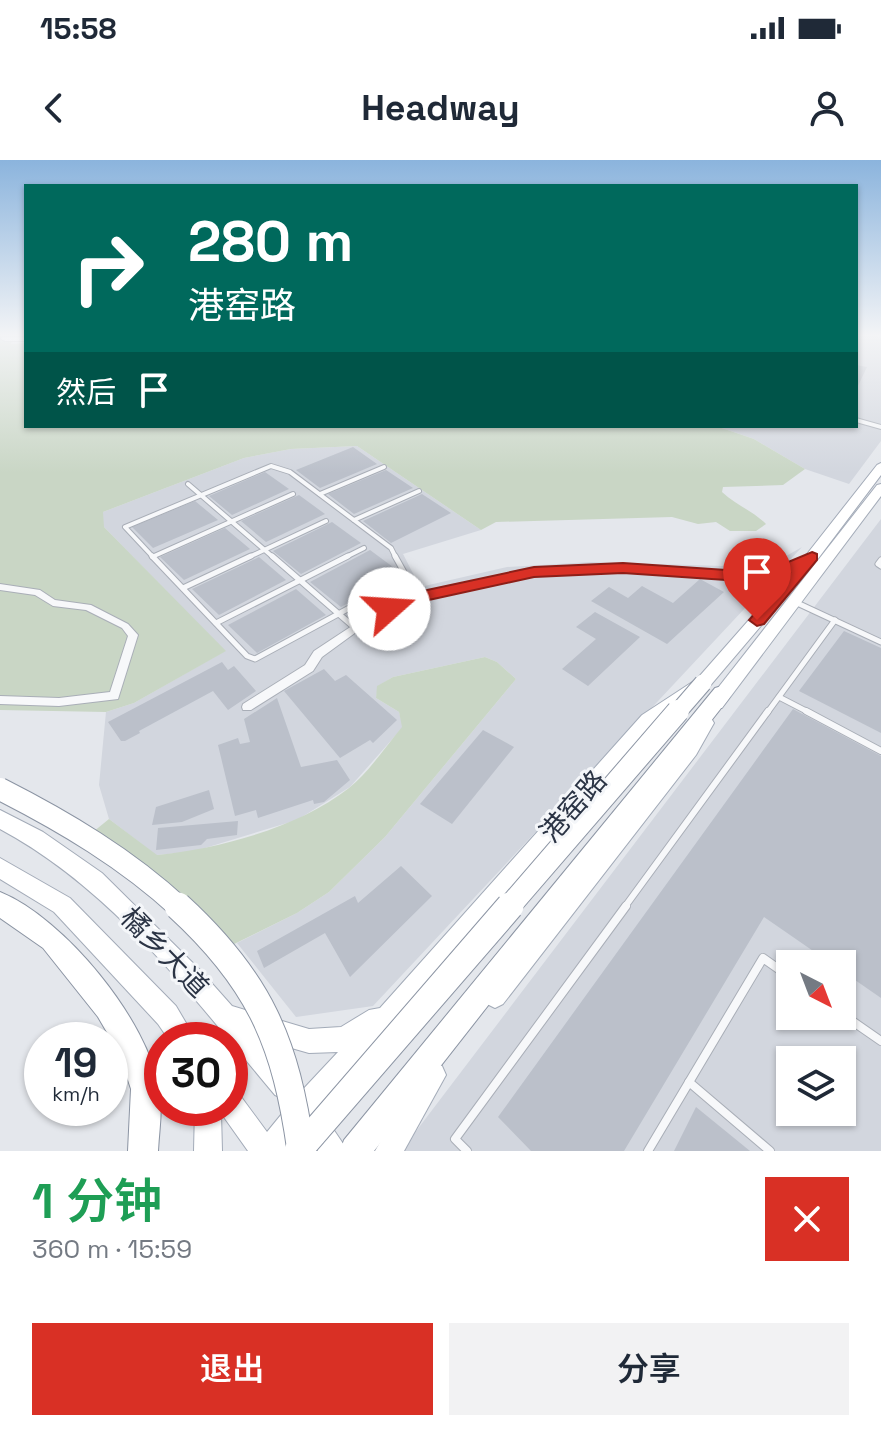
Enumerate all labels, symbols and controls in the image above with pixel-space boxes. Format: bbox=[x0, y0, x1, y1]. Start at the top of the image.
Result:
text: 15:58 bbox=[40, 9, 117, 48]
text: Headway bbox=[361, 85, 520, 131]
icon: back bbox=[32, 86, 76, 130]
icon: person bbox=[805, 86, 849, 130]
text: 280 m bbox=[188, 206, 353, 277]
icon: right bbox=[56, 216, 160, 320]
text: 港窑路 bbox=[188, 283, 296, 329]
icon: arrive bbox=[132, 368, 176, 412]
text: 然后 bbox=[56, 373, 116, 412]
pin bbox=[723, 538, 791, 620]
icon: arrive bbox=[735, 550, 779, 594]
position arrow bbox=[347, 567, 431, 651]
street label: 港窑路 bbox=[532, 762, 614, 850]
street label: 橘乡大道 bbox=[113, 899, 217, 1005]
north arrow bbox=[776, 950, 856, 1030]
map controls bbox=[776, 950, 856, 1126]
speed limit sign: 30 bbox=[144, 1022, 248, 1126]
text: 19 bbox=[55, 1038, 97, 1089]
button: layers bbox=[776, 1046, 856, 1126]
text: km/h bbox=[52, 1081, 100, 1107]
text: 1 分钟 bbox=[32, 1171, 162, 1232]
button: close bbox=[765, 1177, 849, 1261]
text: 360 m · 15:59 bbox=[32, 1232, 192, 1266]
button: 退出 bbox=[32, 1323, 433, 1415]
button: 分享 bbox=[449, 1323, 849, 1415]

